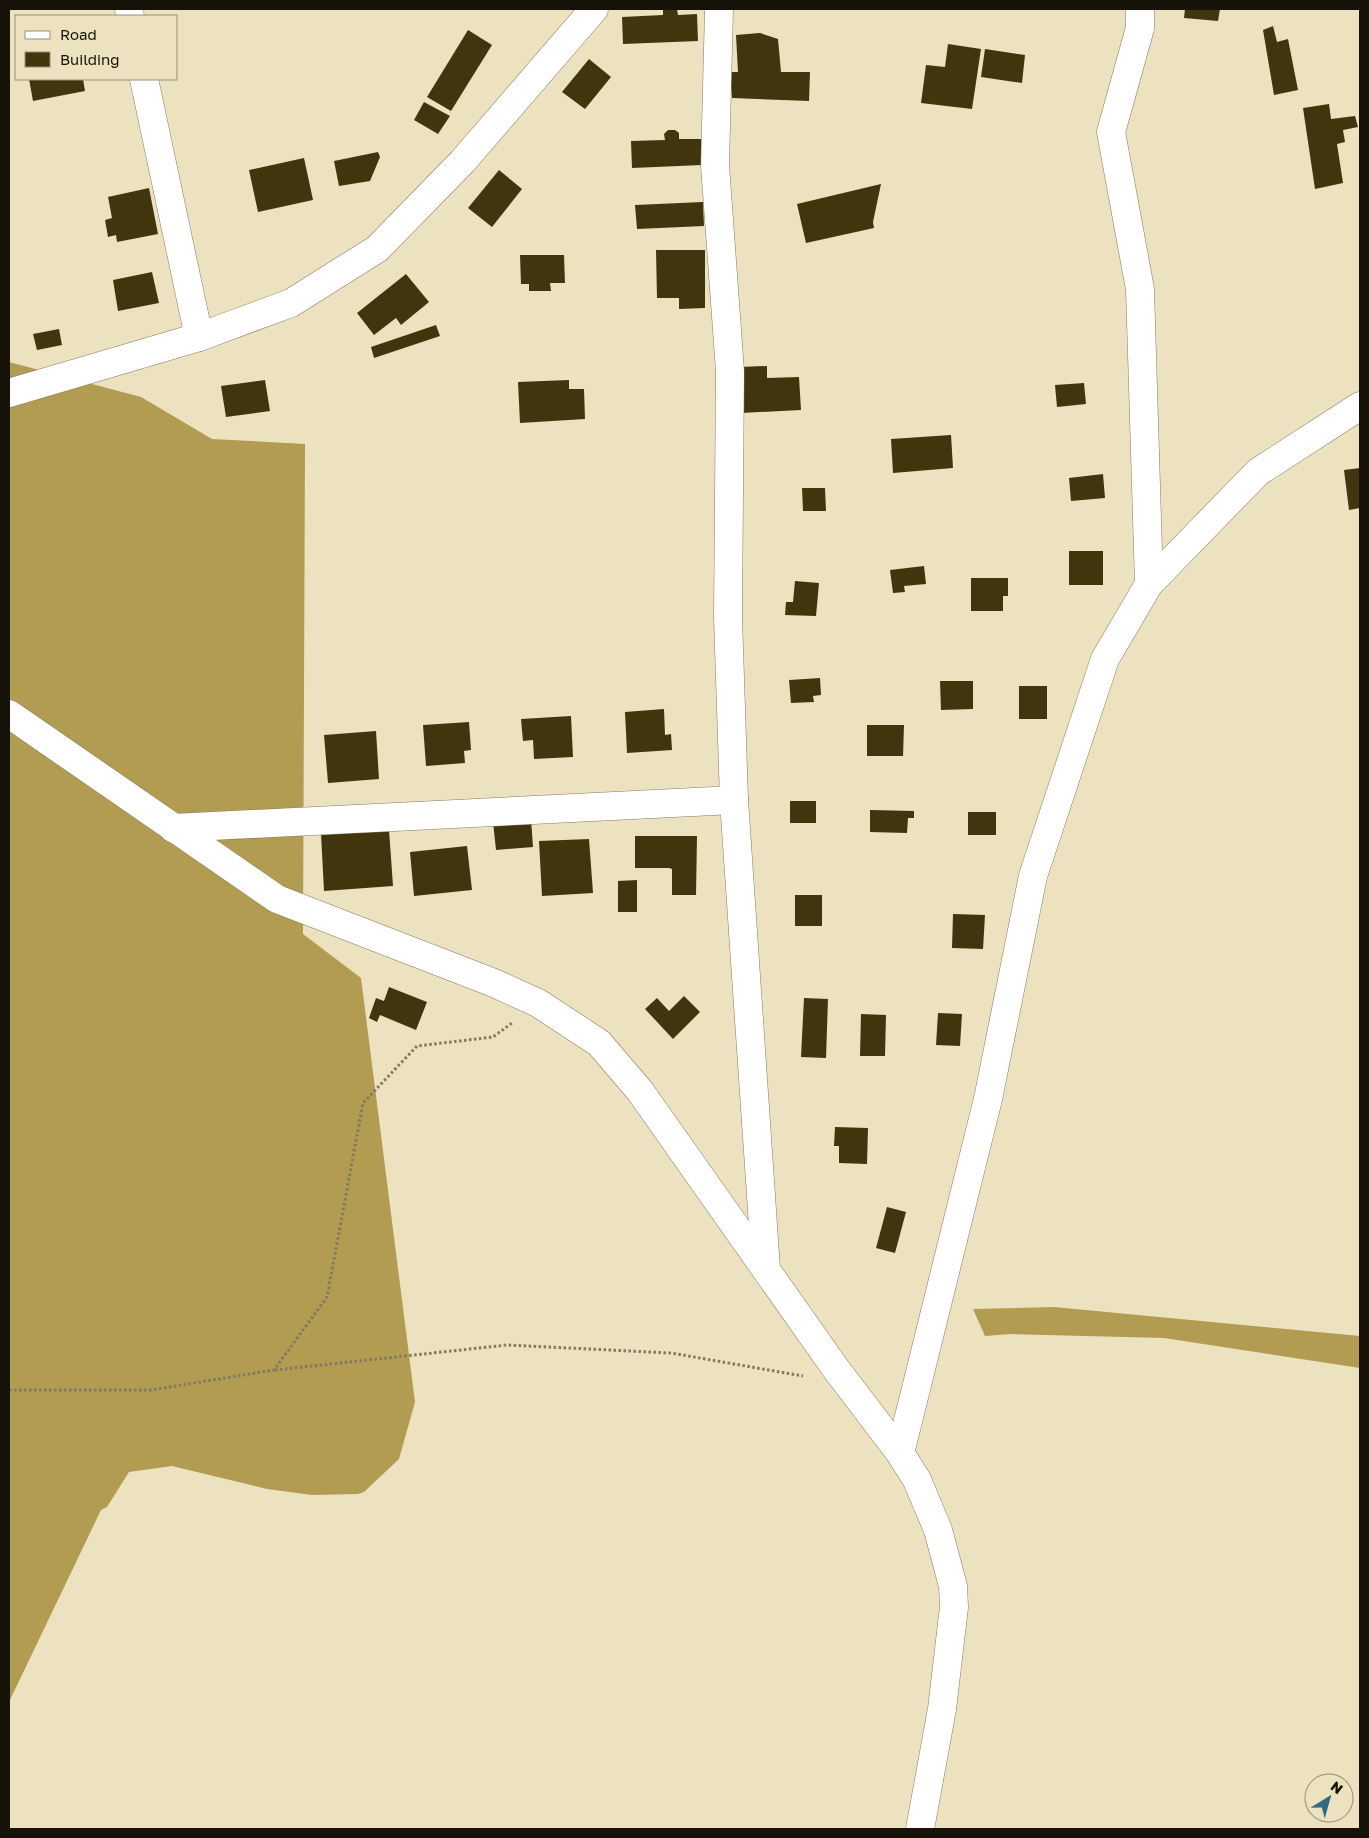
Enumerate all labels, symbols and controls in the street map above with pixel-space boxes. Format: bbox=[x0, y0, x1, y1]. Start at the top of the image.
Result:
legend bbox=[15, 15, 178, 80]
text: Road bbox=[60, 25, 97, 43]
text: Building bbox=[60, 50, 120, 68]
north arrow bbox=[1304, 1773, 1354, 1823]
text: N bbox=[1328, 1777, 1346, 1797]

